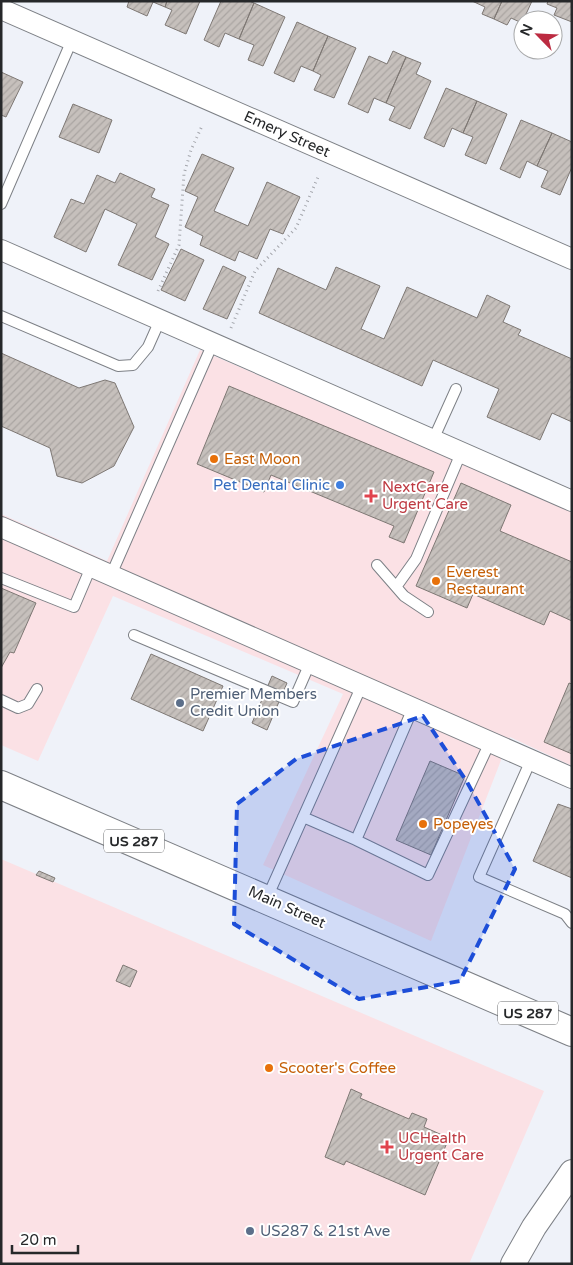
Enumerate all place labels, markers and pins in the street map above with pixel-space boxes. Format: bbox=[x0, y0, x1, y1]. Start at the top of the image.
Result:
place label: East Moon bbox=[224, 450, 300, 468]
marker: East Moon bbox=[208, 453, 220, 465]
place label: Pet Dental Clinic bbox=[213, 476, 330, 494]
place label: NextCare Urgent Care bbox=[382, 478, 468, 513]
marker: Pet Dental Clinic bbox=[334, 479, 346, 491]
marker: NextCare Urgent Care bbox=[364, 489, 378, 503]
place label: Everest Restaurant bbox=[446, 563, 525, 598]
marker: Everest Restaurant bbox=[430, 575, 442, 587]
place label: Premier Members Credit Union bbox=[190, 685, 317, 720]
marker: Premier Members Credit Union bbox=[174, 697, 186, 709]
place label: Popeyes bbox=[433, 815, 494, 833]
marker: Popeyes bbox=[417, 818, 429, 830]
place label: Scooter's Coffee bbox=[279, 1059, 396, 1077]
marker: Scooter's Coffee bbox=[263, 1062, 275, 1074]
place label: UCHealth Urgent Care bbox=[398, 1129, 484, 1164]
marker: UCHealth Urgent Care bbox=[380, 1140, 394, 1154]
place label: US287 & 21st Ave bbox=[260, 1222, 390, 1240]
marker: US287 & 21st Ave bbox=[244, 1225, 256, 1237]

